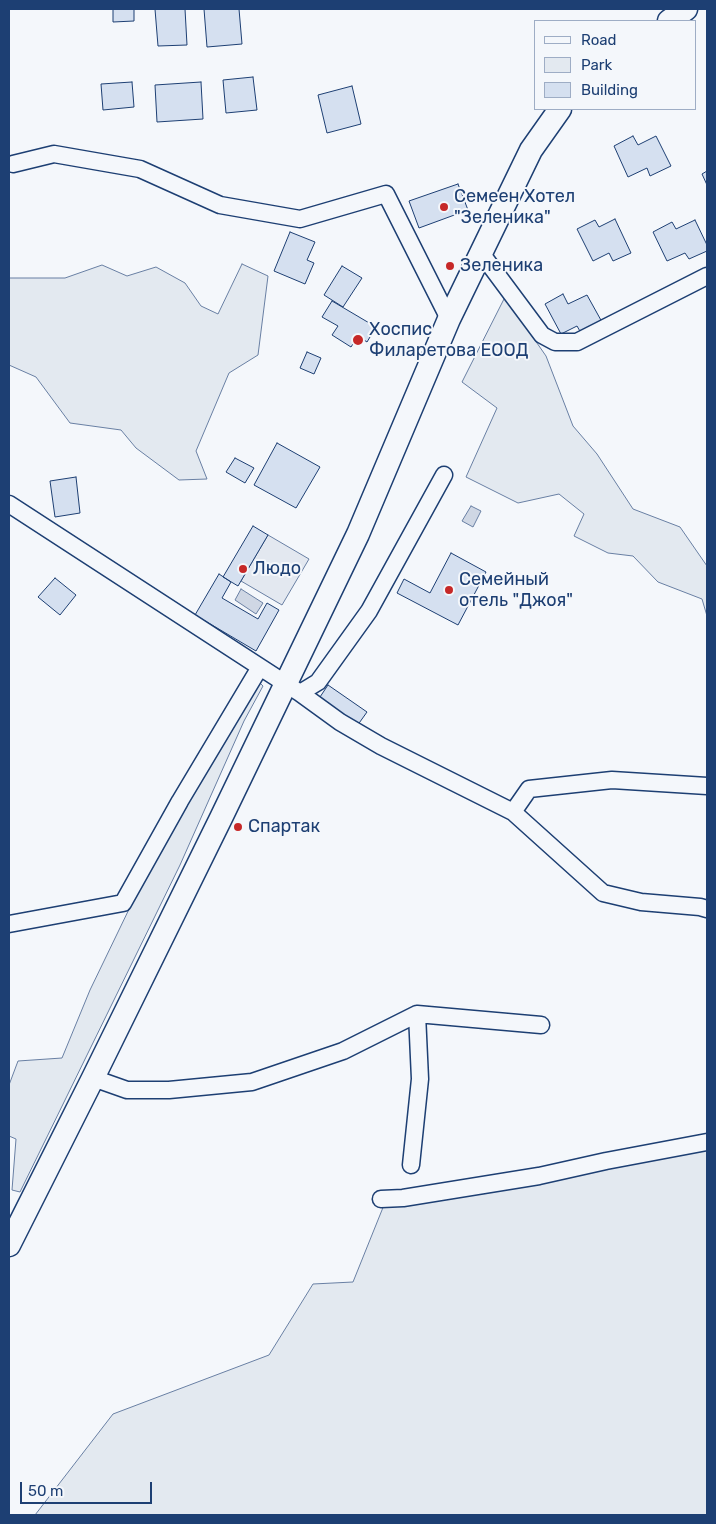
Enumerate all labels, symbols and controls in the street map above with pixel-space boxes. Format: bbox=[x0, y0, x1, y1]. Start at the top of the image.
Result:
legend bbox=[534, 20, 696, 110]
text: Road bbox=[581, 31, 617, 49]
text: Park bbox=[581, 56, 612, 74]
text: Building bbox=[581, 81, 638, 99]
place label: Семеен Хотел "Зеленика" bbox=[454, 186, 575, 228]
marker: Семеен Хотел "Зеленика" bbox=[438, 201, 450, 213]
place label: Зеленика bbox=[460, 255, 543, 277]
marker: Зеленика bbox=[444, 260, 456, 272]
place label: Хоспис Филаретова ЕООД bbox=[369, 319, 528, 362]
marker: Хоспис Филаретова ЕООД bbox=[351, 333, 365, 347]
place label: Людо bbox=[253, 558, 301, 580]
marker: Людо bbox=[237, 563, 249, 575]
place label: Семейный отель "Джоя" bbox=[459, 569, 573, 612]
marker: Семейный отель "Джоя" bbox=[443, 584, 455, 596]
place label: Спартак bbox=[248, 816, 320, 838]
marker: Спартак bbox=[232, 821, 244, 833]
scale bar bbox=[22, 1472, 155, 1504]
text: 50 m bbox=[28, 1482, 63, 1500]

